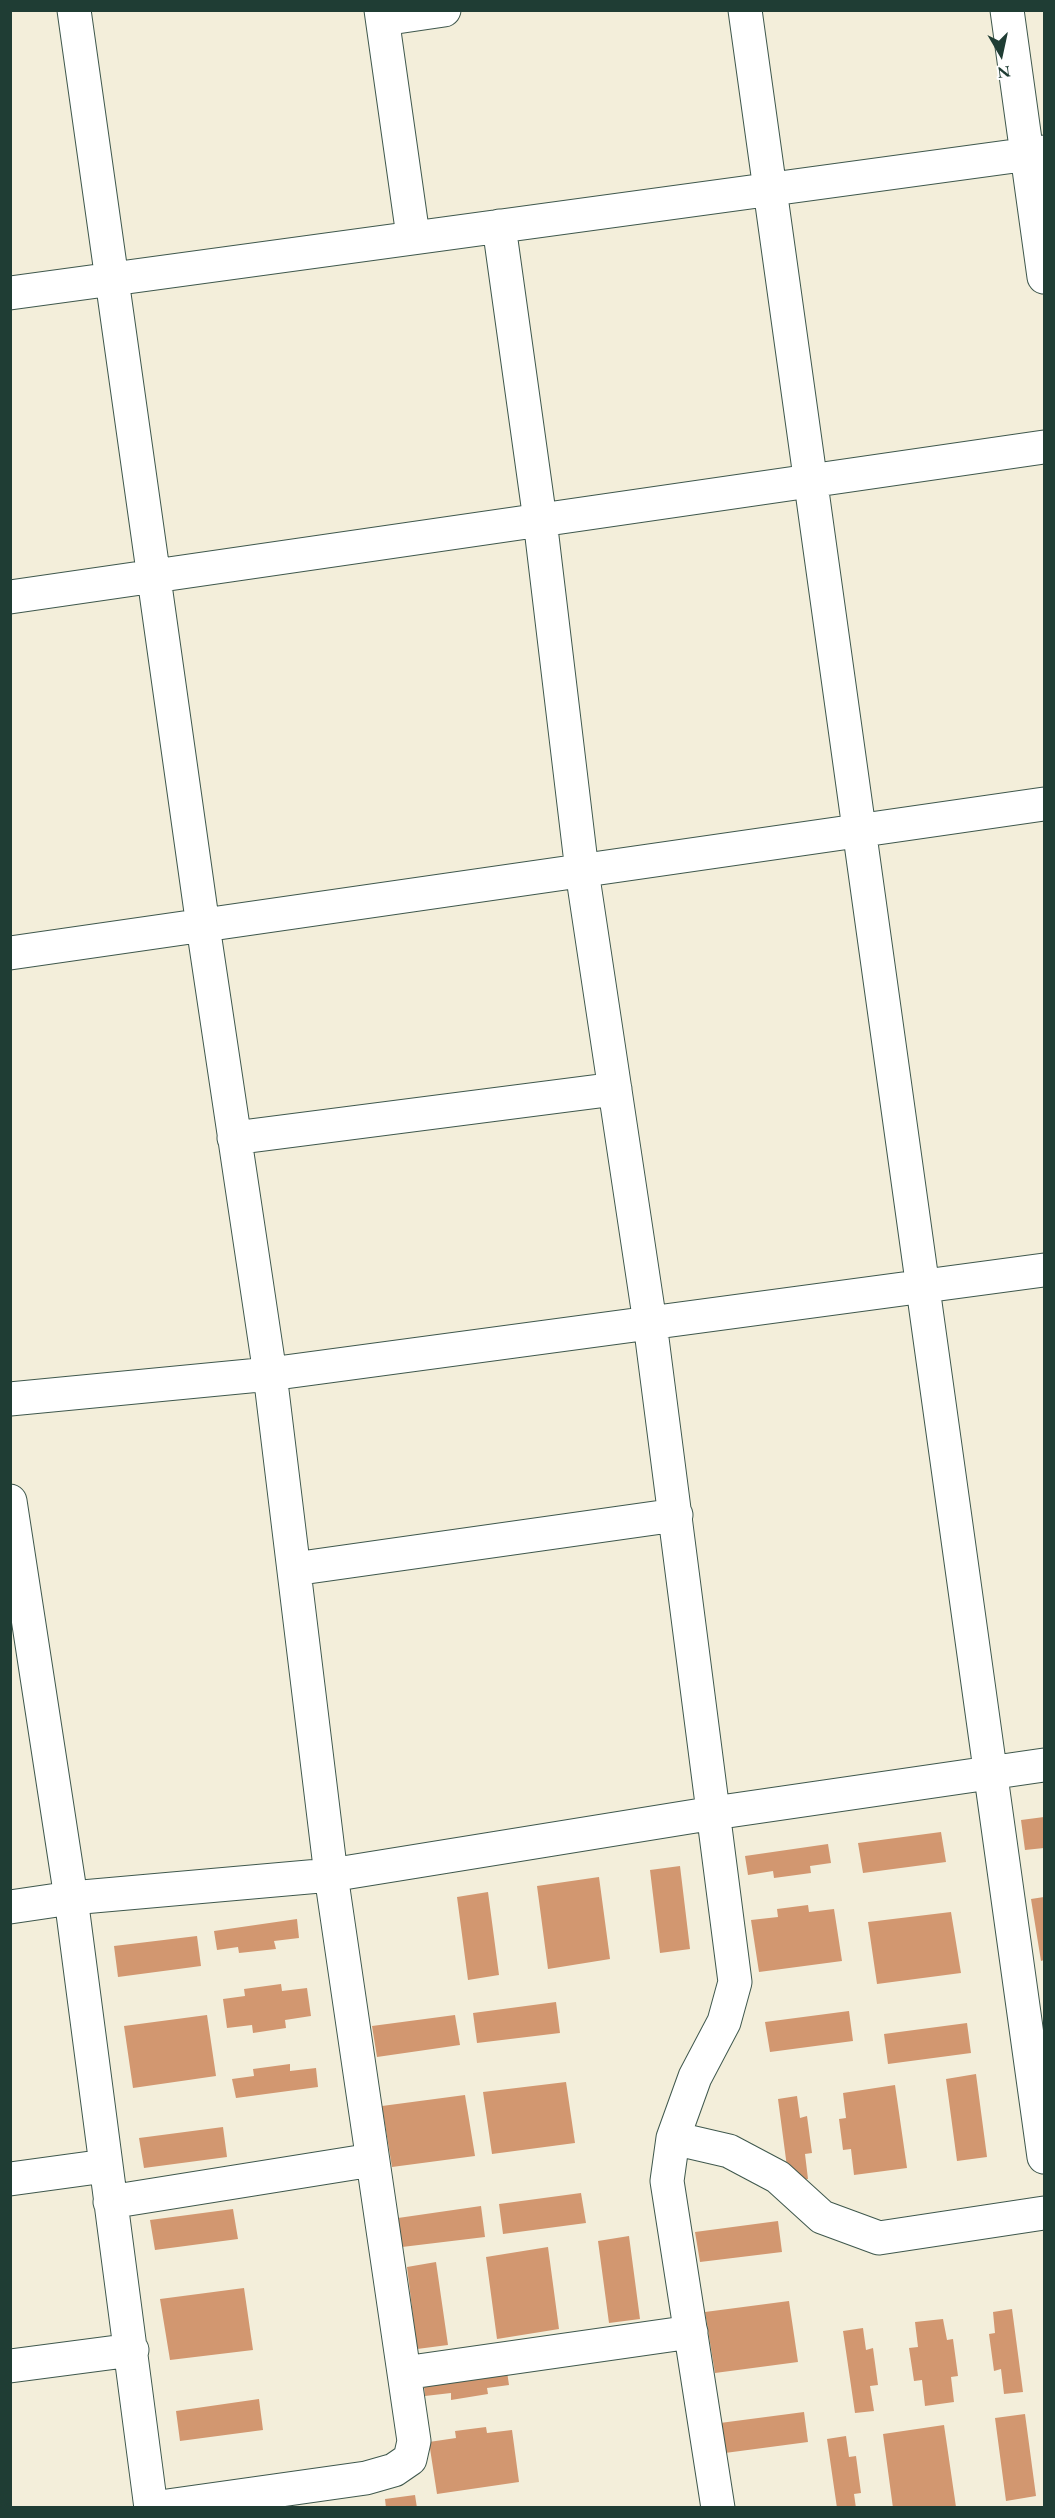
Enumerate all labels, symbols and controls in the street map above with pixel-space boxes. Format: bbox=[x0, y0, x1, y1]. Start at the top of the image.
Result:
north arrow bbox=[971, 24, 1031, 84]
text: N bbox=[996, 61, 1012, 84]

